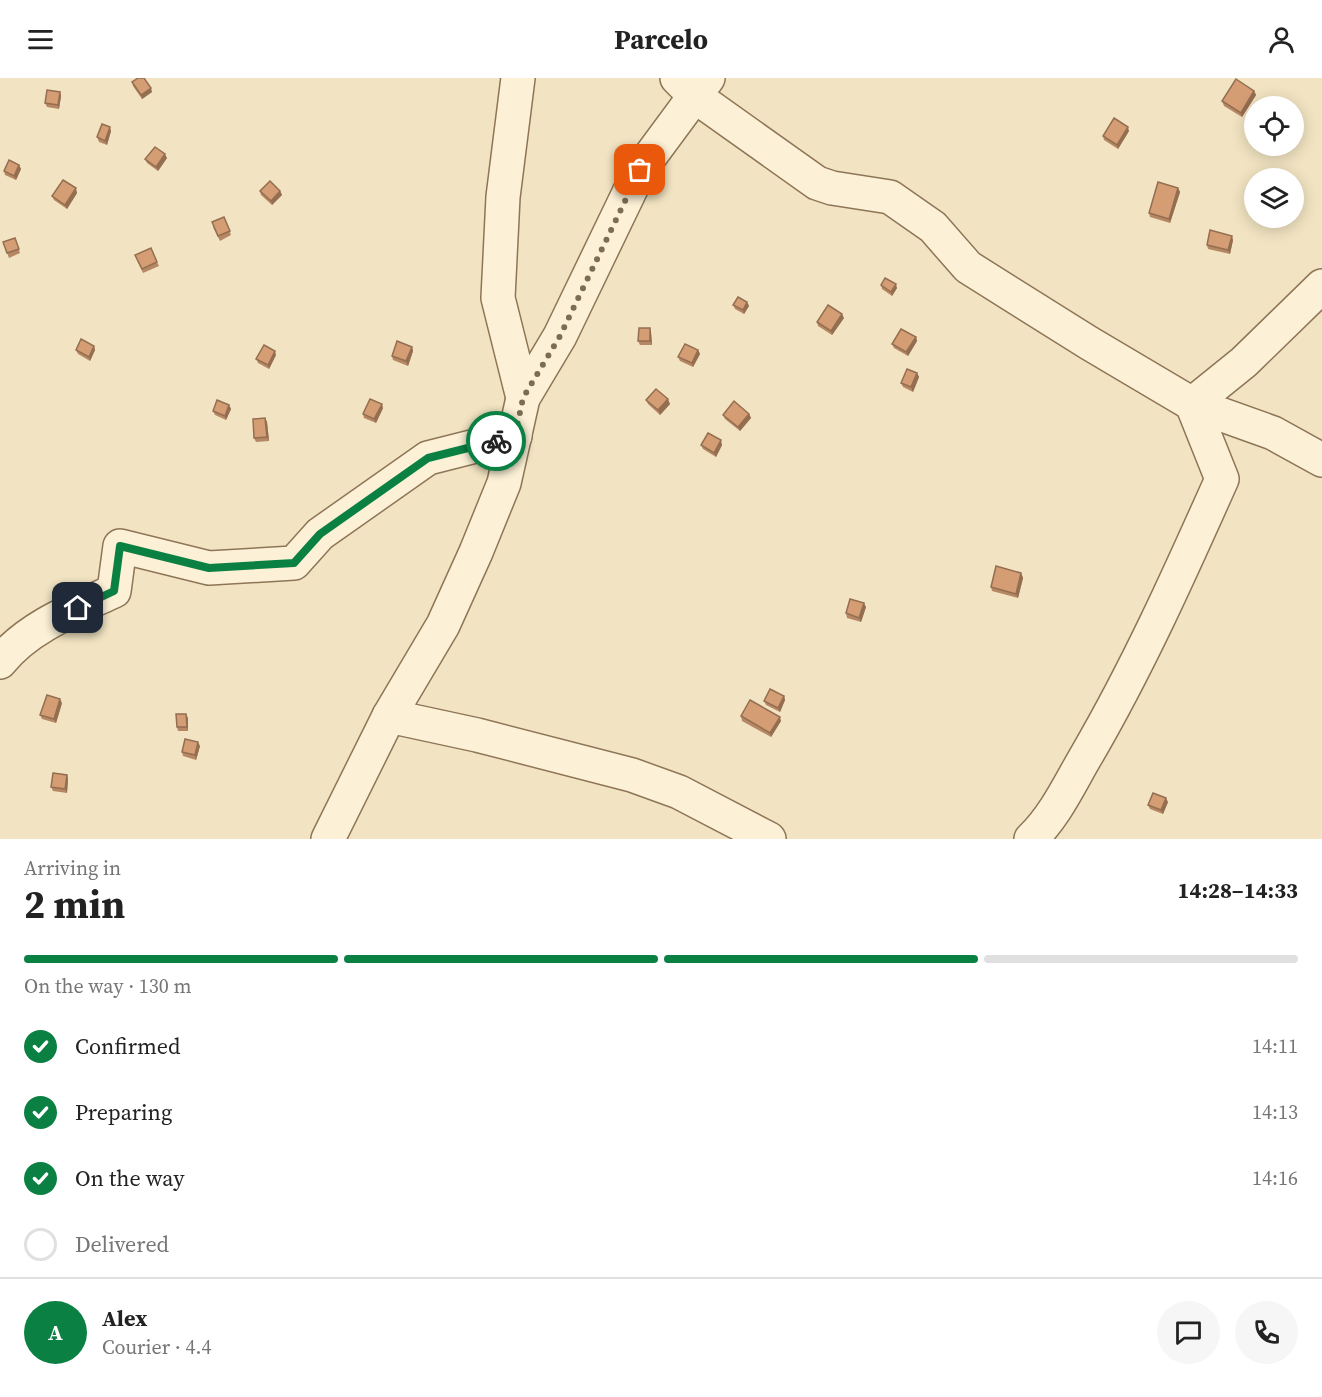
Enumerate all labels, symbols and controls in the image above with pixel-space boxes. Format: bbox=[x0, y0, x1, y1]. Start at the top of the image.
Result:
text: Parcelo bbox=[614, 21, 708, 58]
icon: menu bbox=[24, 23, 57, 56]
icon: person bbox=[1265, 23, 1298, 56]
map controls bbox=[1244, 96, 1304, 228]
button: locate bbox=[1244, 96, 1304, 156]
pin bbox=[614, 144, 665, 195]
icon: bag bbox=[623, 153, 656, 186]
button: layers bbox=[1244, 168, 1304, 228]
courier bbox=[466, 411, 526, 471]
icon: bike bbox=[480, 425, 513, 458]
pin bbox=[52, 582, 103, 633]
icon: home bbox=[61, 591, 94, 624]
text: Arriving in bbox=[24, 854, 121, 882]
text: 14:28–14:33 bbox=[1178, 875, 1298, 905]
text: 2 min bbox=[24, 878, 125, 931]
text: On the way · 130 m bbox=[24, 972, 191, 1000]
icon: check bbox=[24, 1030, 57, 1063]
text: Confirmed bbox=[75, 1031, 180, 1061]
text: 14:11 bbox=[1252, 1032, 1298, 1060]
icon: check bbox=[24, 1096, 57, 1129]
text: Preparing bbox=[75, 1097, 172, 1127]
text: 14:13 bbox=[1252, 1098, 1298, 1126]
icon: check bbox=[24, 1162, 57, 1195]
text: On the way bbox=[75, 1163, 184, 1193]
text: 14:16 bbox=[1252, 1164, 1298, 1192]
text: Delivered bbox=[75, 1229, 169, 1259]
button: chat bbox=[1157, 1301, 1220, 1364]
button: phone bbox=[1235, 1301, 1298, 1364]
text: Alex bbox=[102, 1303, 147, 1333]
text: A bbox=[48, 1317, 63, 1347]
text: Courier · 4.4 bbox=[102, 1333, 211, 1361]

